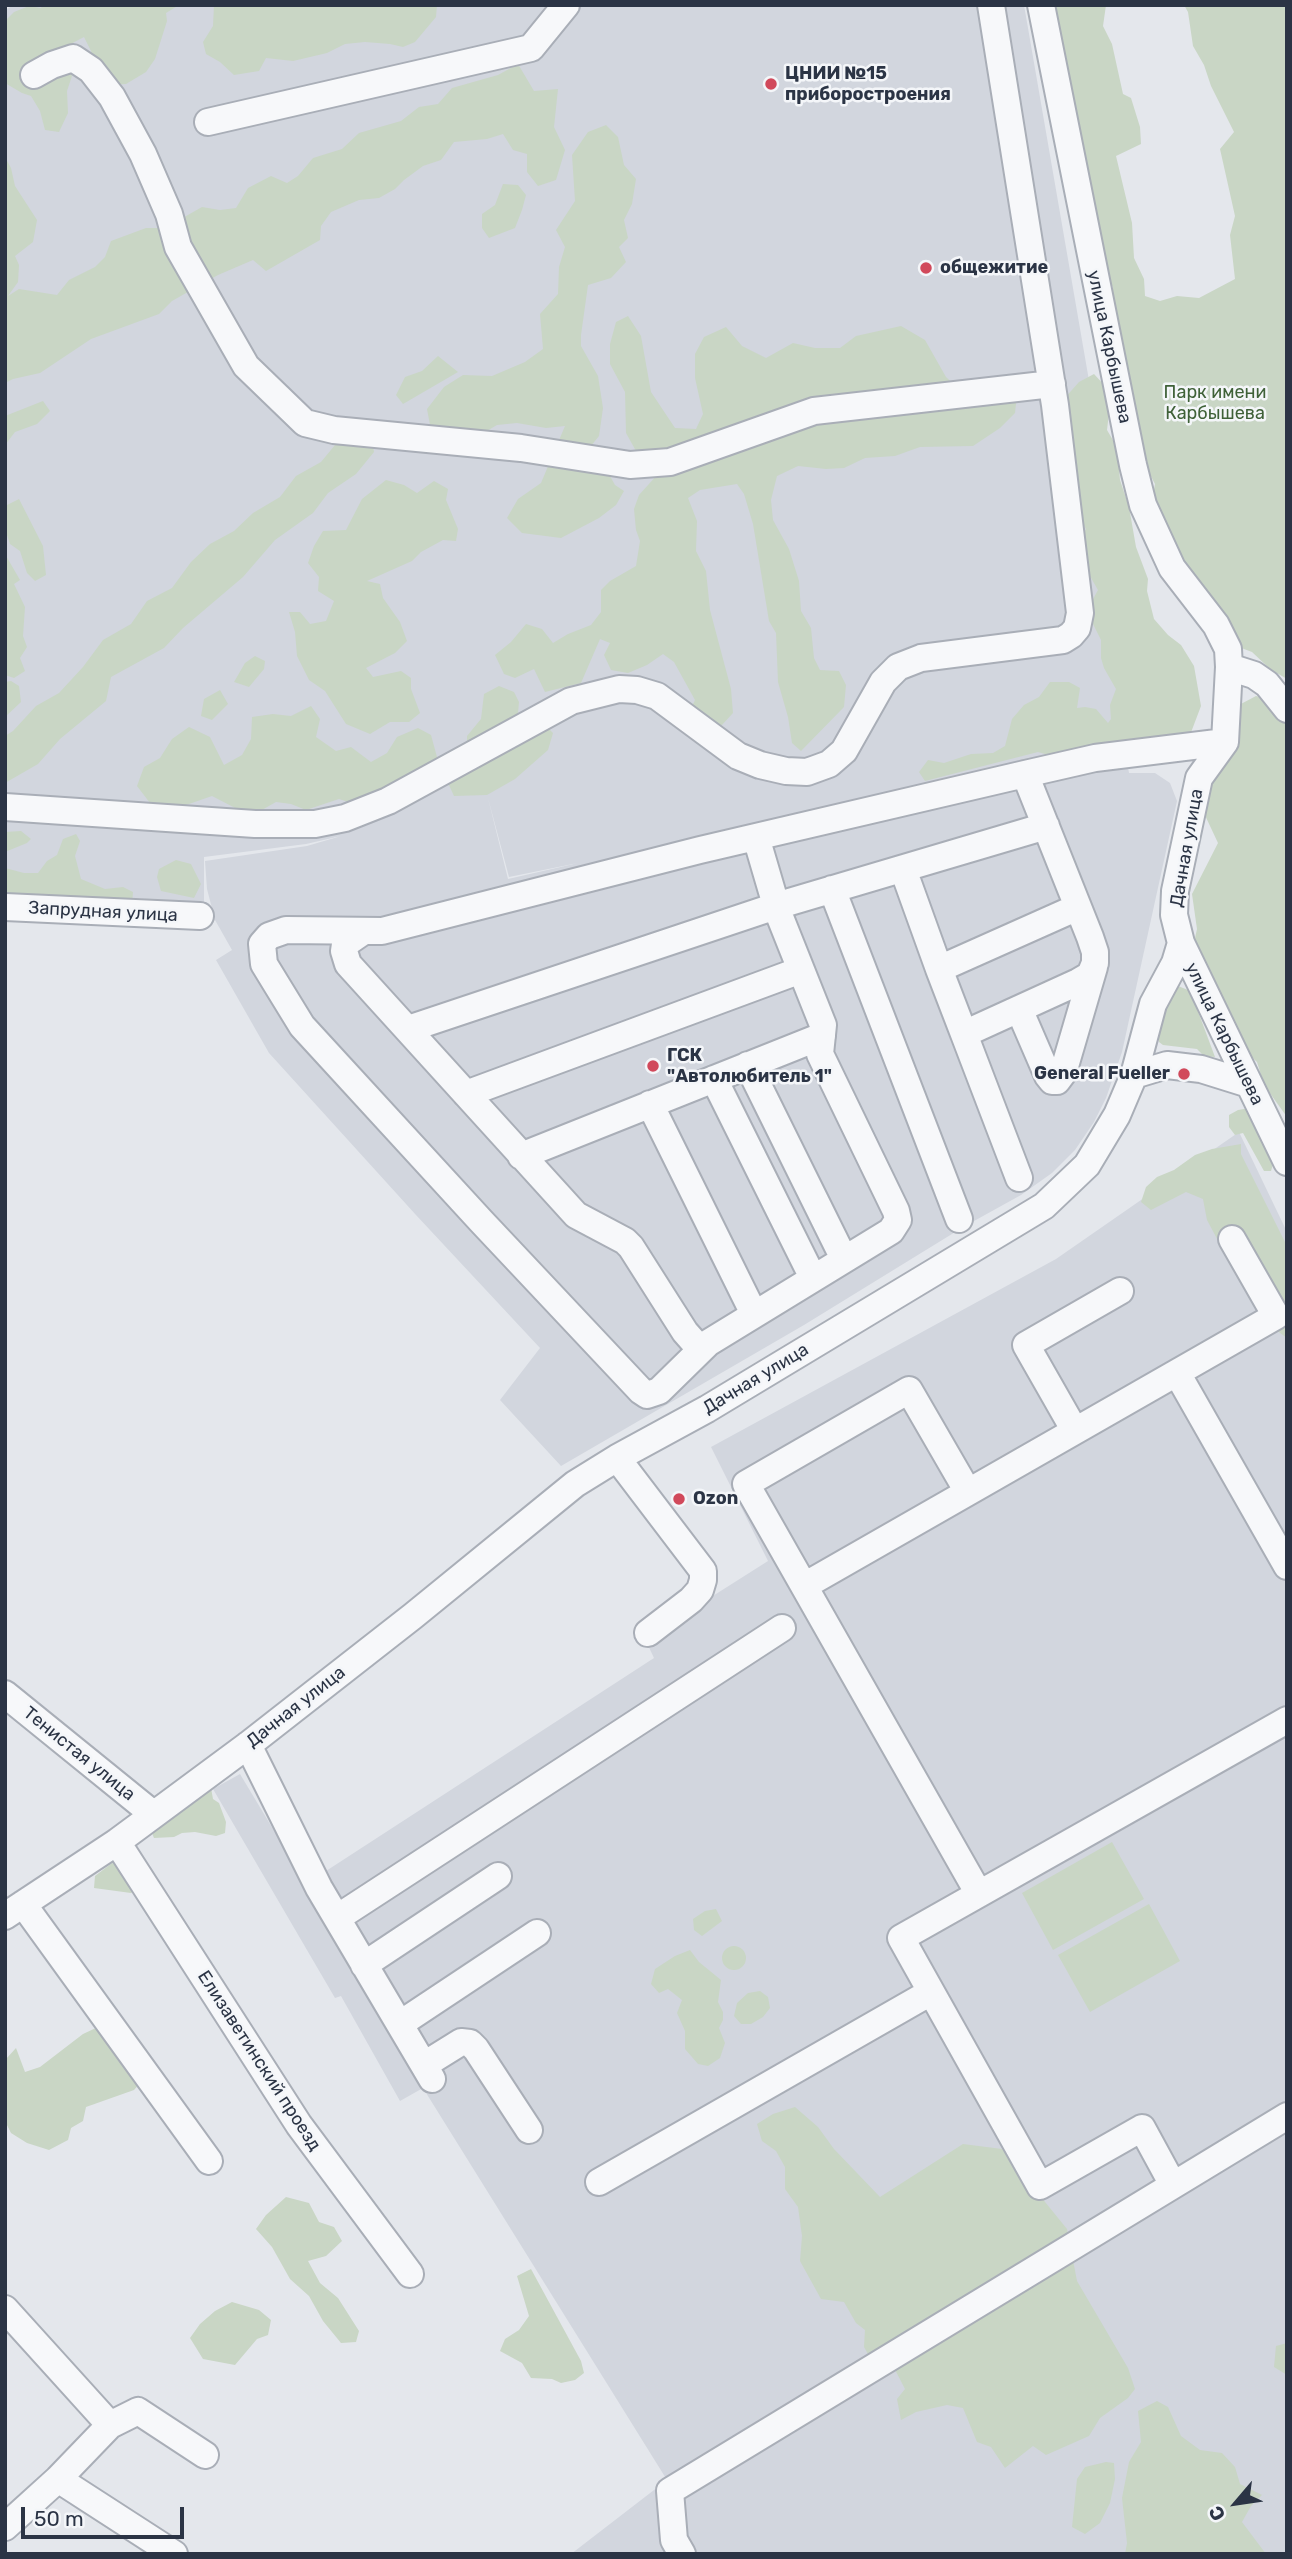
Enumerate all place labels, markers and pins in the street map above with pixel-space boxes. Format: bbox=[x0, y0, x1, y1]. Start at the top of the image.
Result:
place label: ЦНИИ №15 приборостроения bbox=[785, 63, 951, 106]
marker: ЦНИИ №15 приборостроения bbox=[763, 76, 779, 92]
place label: общежитие bbox=[940, 257, 1048, 279]
marker: общежитие bbox=[918, 260, 934, 276]
place label: ГСК "Автолюбитель 1" bbox=[667, 1045, 832, 1088]
marker: ГСК "Автолюбитель 1" bbox=[645, 1058, 661, 1074]
place label: General Fueller bbox=[1034, 1063, 1170, 1085]
marker: General Fueller bbox=[1176, 1066, 1192, 1082]
place label: Ozon bbox=[693, 1488, 738, 1510]
marker: Ozon bbox=[671, 1491, 687, 1507]

